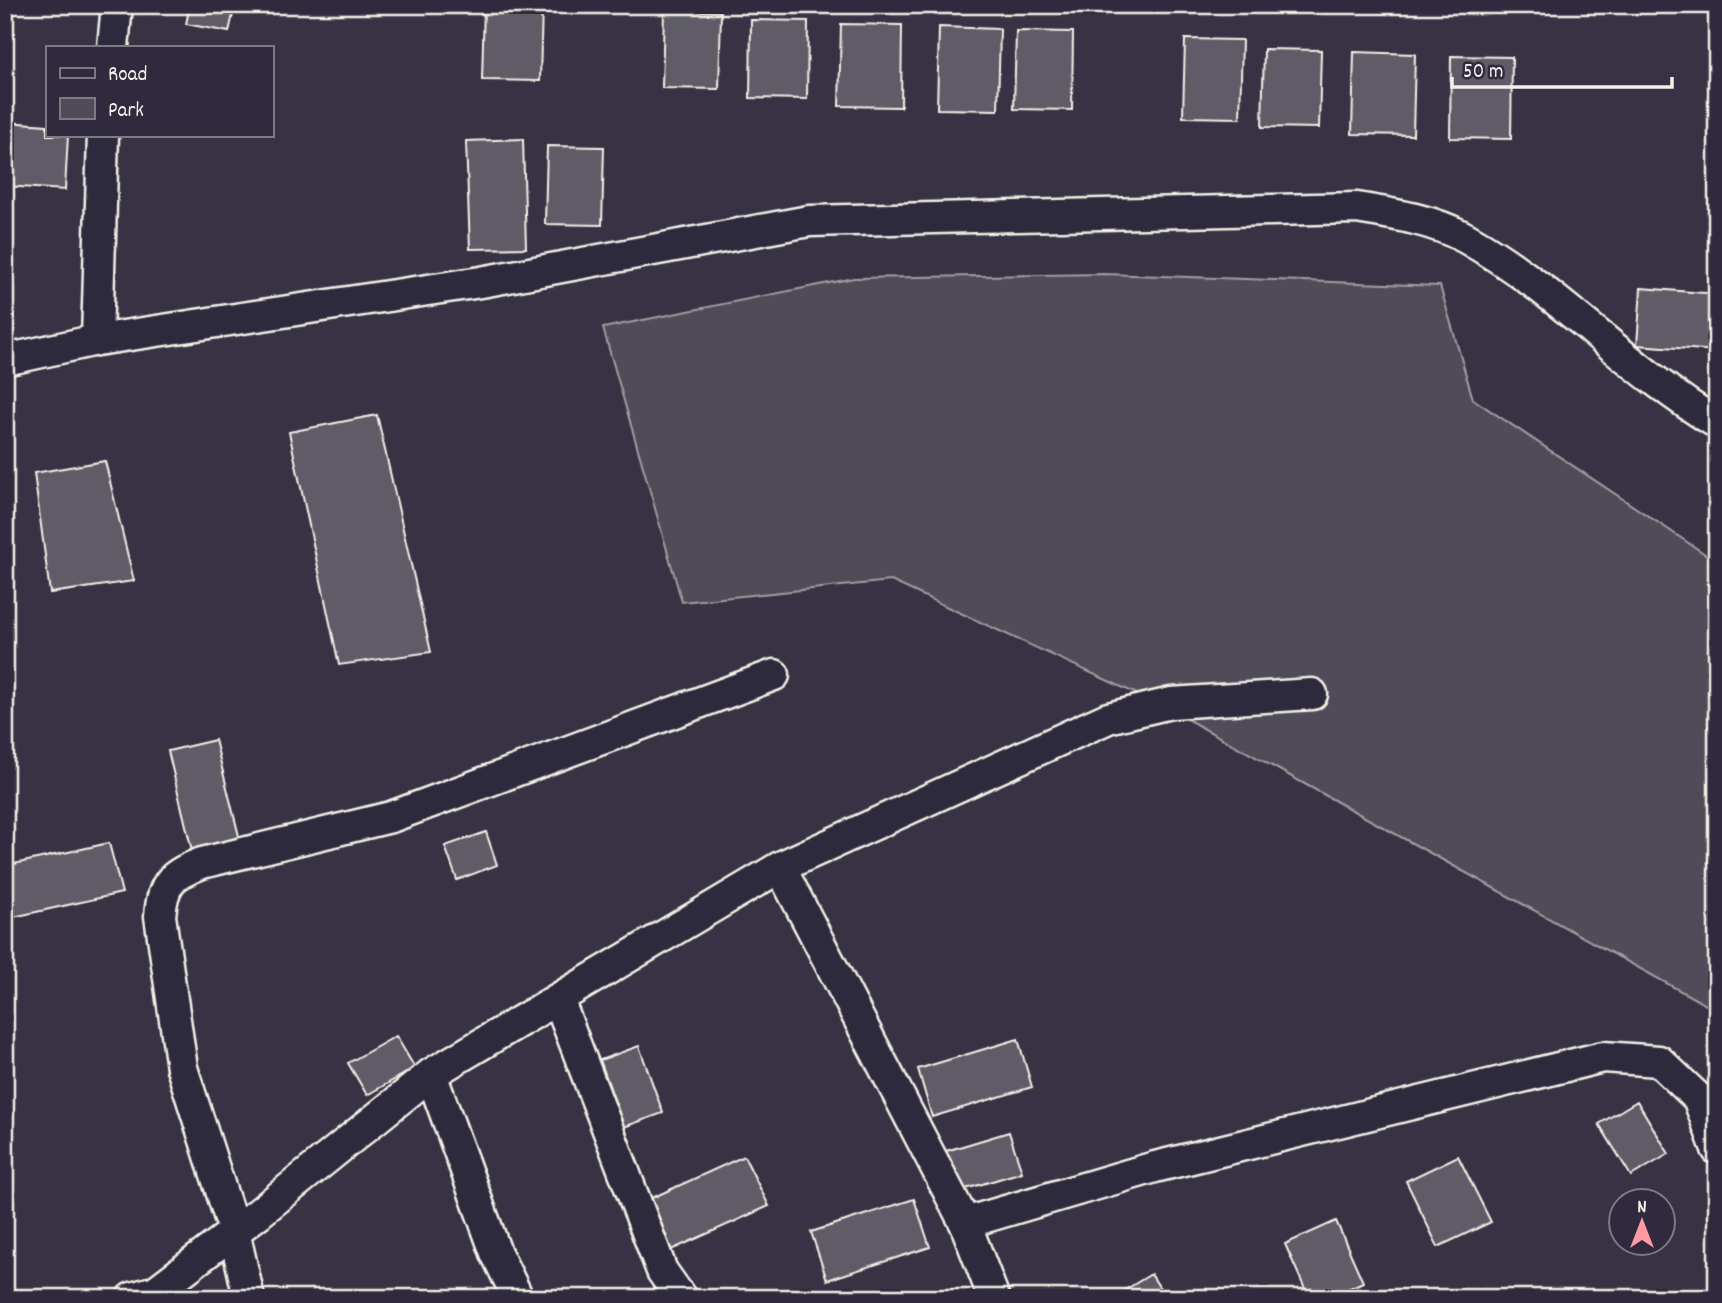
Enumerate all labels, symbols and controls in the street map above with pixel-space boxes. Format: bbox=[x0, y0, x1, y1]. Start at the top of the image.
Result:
legend bbox=[46, 46, 273, 136]
scale bar bbox=[1452, 46, 1673, 90]
text: 50 m bbox=[1463, 58, 1503, 88]
text: Road bbox=[108, 61, 147, 91]
text: Park bbox=[108, 97, 144, 127]
north arrow bbox=[1606, 1188, 1676, 1258]
text: N bbox=[1637, 1195, 1647, 1222]

